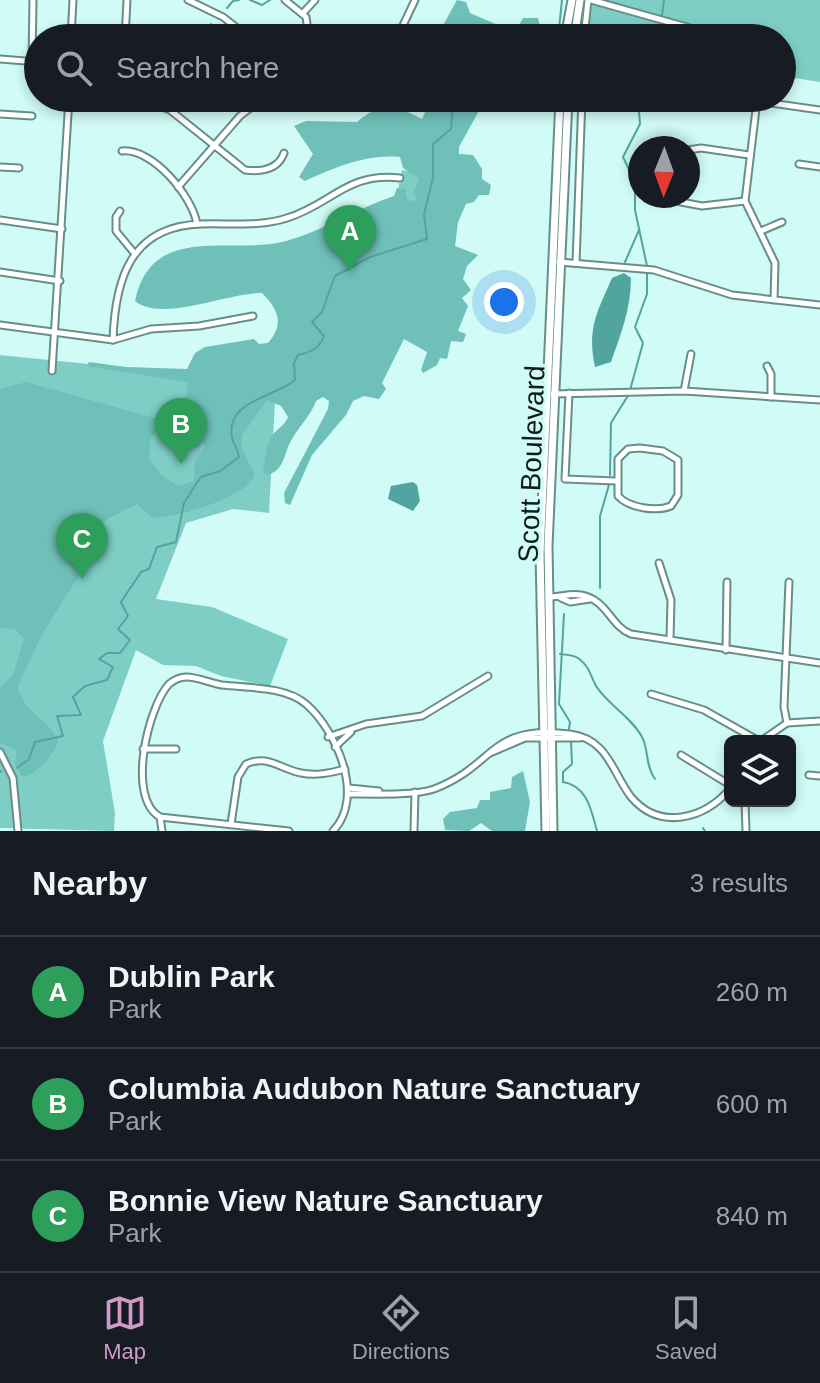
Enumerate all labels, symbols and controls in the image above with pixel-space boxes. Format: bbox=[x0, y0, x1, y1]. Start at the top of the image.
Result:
search box bbox=[24, 24, 796, 112]
icon: search bbox=[52, 46, 96, 90]
text: Search here bbox=[116, 51, 279, 84]
north arrow bbox=[628, 136, 700, 208]
pin: A bbox=[324, 205, 376, 271]
your location bbox=[484, 282, 524, 322]
street label: Scott Boulevard bbox=[513, 365, 550, 563]
pin: B bbox=[155, 398, 207, 464]
pin: C bbox=[56, 513, 108, 579]
map controls bbox=[724, 735, 796, 807]
button: layers bbox=[724, 735, 796, 807]
text: Nearby bbox=[32, 864, 147, 902]
text: 3 results bbox=[690, 868, 788, 898]
text: Dublin Park bbox=[108, 960, 275, 993]
text: A bbox=[49, 977, 67, 1007]
text: 260 m bbox=[716, 977, 788, 1007]
text: Park bbox=[108, 994, 161, 1024]
text: Columbia Audubon Nature Sanctuary bbox=[108, 1072, 640, 1105]
text: B bbox=[49, 1089, 67, 1119]
text: 600 m bbox=[716, 1089, 788, 1119]
text: Park bbox=[108, 1106, 161, 1136]
text: Bonnie View Nature Sanctuary bbox=[108, 1184, 543, 1217]
text: C bbox=[49, 1201, 67, 1231]
text: 840 m bbox=[716, 1201, 788, 1231]
text: Park bbox=[108, 1218, 161, 1248]
tab: Map bbox=[103, 1291, 147, 1365]
tab: Directions bbox=[352, 1291, 450, 1365]
tab: Saved bbox=[655, 1291, 717, 1365]

